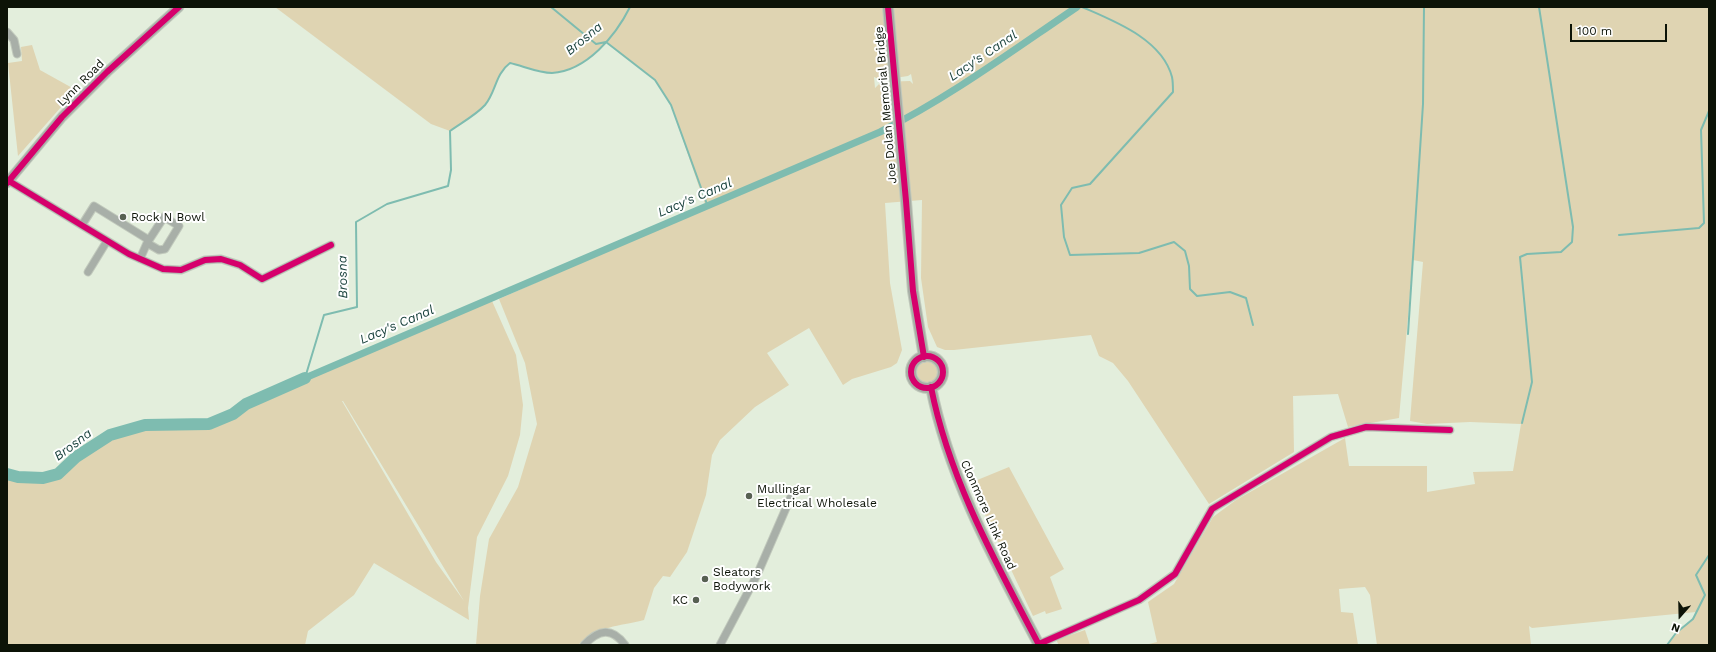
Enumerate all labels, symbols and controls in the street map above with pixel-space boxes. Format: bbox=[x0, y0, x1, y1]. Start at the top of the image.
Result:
scale bar bbox=[1572, 16, 1669, 42]
water label: Brosna bbox=[562, 19, 606, 59]
text: 100 m bbox=[1577, 24, 1612, 38]
street label: Joe Dolan Memorial Bridge bbox=[872, 26, 900, 184]
water label: Lacy's Canal bbox=[946, 27, 1020, 85]
street label: Lynn Road bbox=[55, 57, 107, 109]
water label: Lacy's Canal bbox=[656, 175, 734, 221]
place label: Rock N Bowl bbox=[131, 210, 205, 224]
marker: Rock N Bowl bbox=[118, 212, 128, 222]
water label: Brosna bbox=[335, 255, 351, 299]
water label: Lacy's Canal bbox=[358, 302, 436, 348]
water label: Brosna bbox=[51, 426, 95, 464]
street label: Clonmore Link Road bbox=[957, 458, 1019, 572]
place label: Mullingar Electrical Wholesale bbox=[757, 482, 877, 510]
marker: Mullingar Electrical Wholesale bbox=[744, 491, 754, 501]
place label: Sleators Bodywork bbox=[713, 565, 770, 593]
marker: Sleators Bodywork bbox=[700, 574, 710, 584]
place label: KC bbox=[672, 593, 688, 607]
marker: KC bbox=[691, 595, 701, 605]
north arrow bbox=[1660, 596, 1700, 636]
text: N bbox=[1670, 620, 1682, 635]

